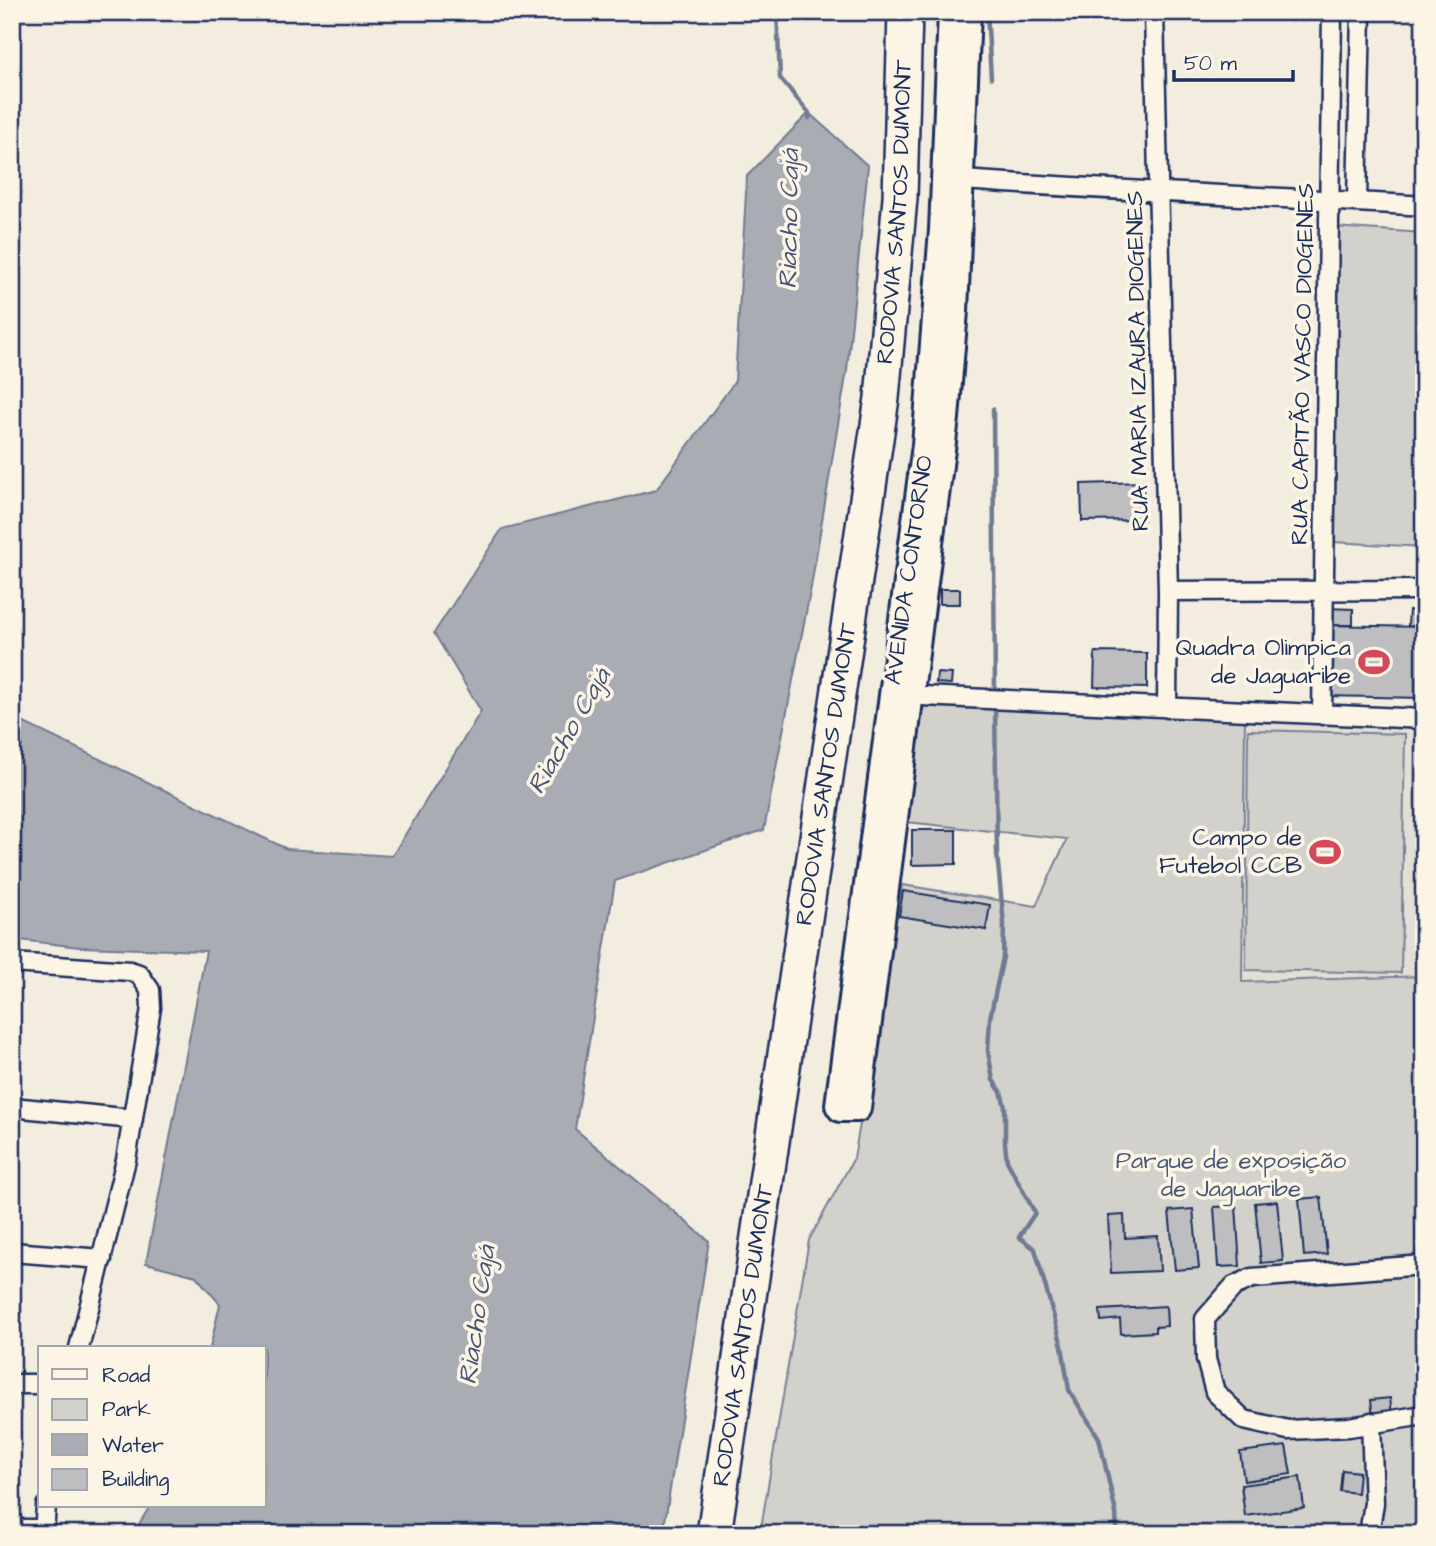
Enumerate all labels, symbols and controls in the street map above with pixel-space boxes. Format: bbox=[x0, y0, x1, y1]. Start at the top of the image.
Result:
scale bar bbox=[1174, 38, 1292, 82]
text: 50 m bbox=[1184, 49, 1238, 78]
street label: RODOVIA SANTOS DUMONT bbox=[868, 59, 921, 366]
water label: Riacho Cajá bbox=[770, 147, 808, 289]
street label: RUA CAPITÃO VASCO DIOGENES bbox=[1283, 183, 1323, 545]
street label: RUA MARIA IZAURA DIOGENES bbox=[1118, 190, 1158, 532]
street label: AVENIDA CONTORNO bbox=[876, 453, 942, 687]
street label: RODOVIA SANTOS DUMONT bbox=[787, 621, 866, 928]
place label: Quadra Olimpica de Jaguaribe bbox=[1176, 631, 1351, 694]
sports icon: Quadra Olimpica de Jaguaribe bbox=[1357, 645, 1391, 679]
water label: Riacho Cajá bbox=[519, 660, 620, 800]
place label: Campo de Futebol CCB bbox=[1159, 821, 1302, 883]
sports icon: Campo de Futebol CCB bbox=[1308, 835, 1342, 869]
park label: Parque de exposição de Jaguaribe bbox=[1116, 1144, 1347, 1207]
street label: RODOVIA SANTOS DUMONT bbox=[704, 1182, 783, 1489]
water label: Riacho Cajá bbox=[449, 1242, 505, 1387]
legend bbox=[38, 1346, 266, 1508]
text: Road bbox=[102, 1361, 150, 1390]
text: Park bbox=[102, 1395, 151, 1424]
text: Water bbox=[102, 1431, 164, 1460]
text: Building bbox=[102, 1465, 170, 1496]

